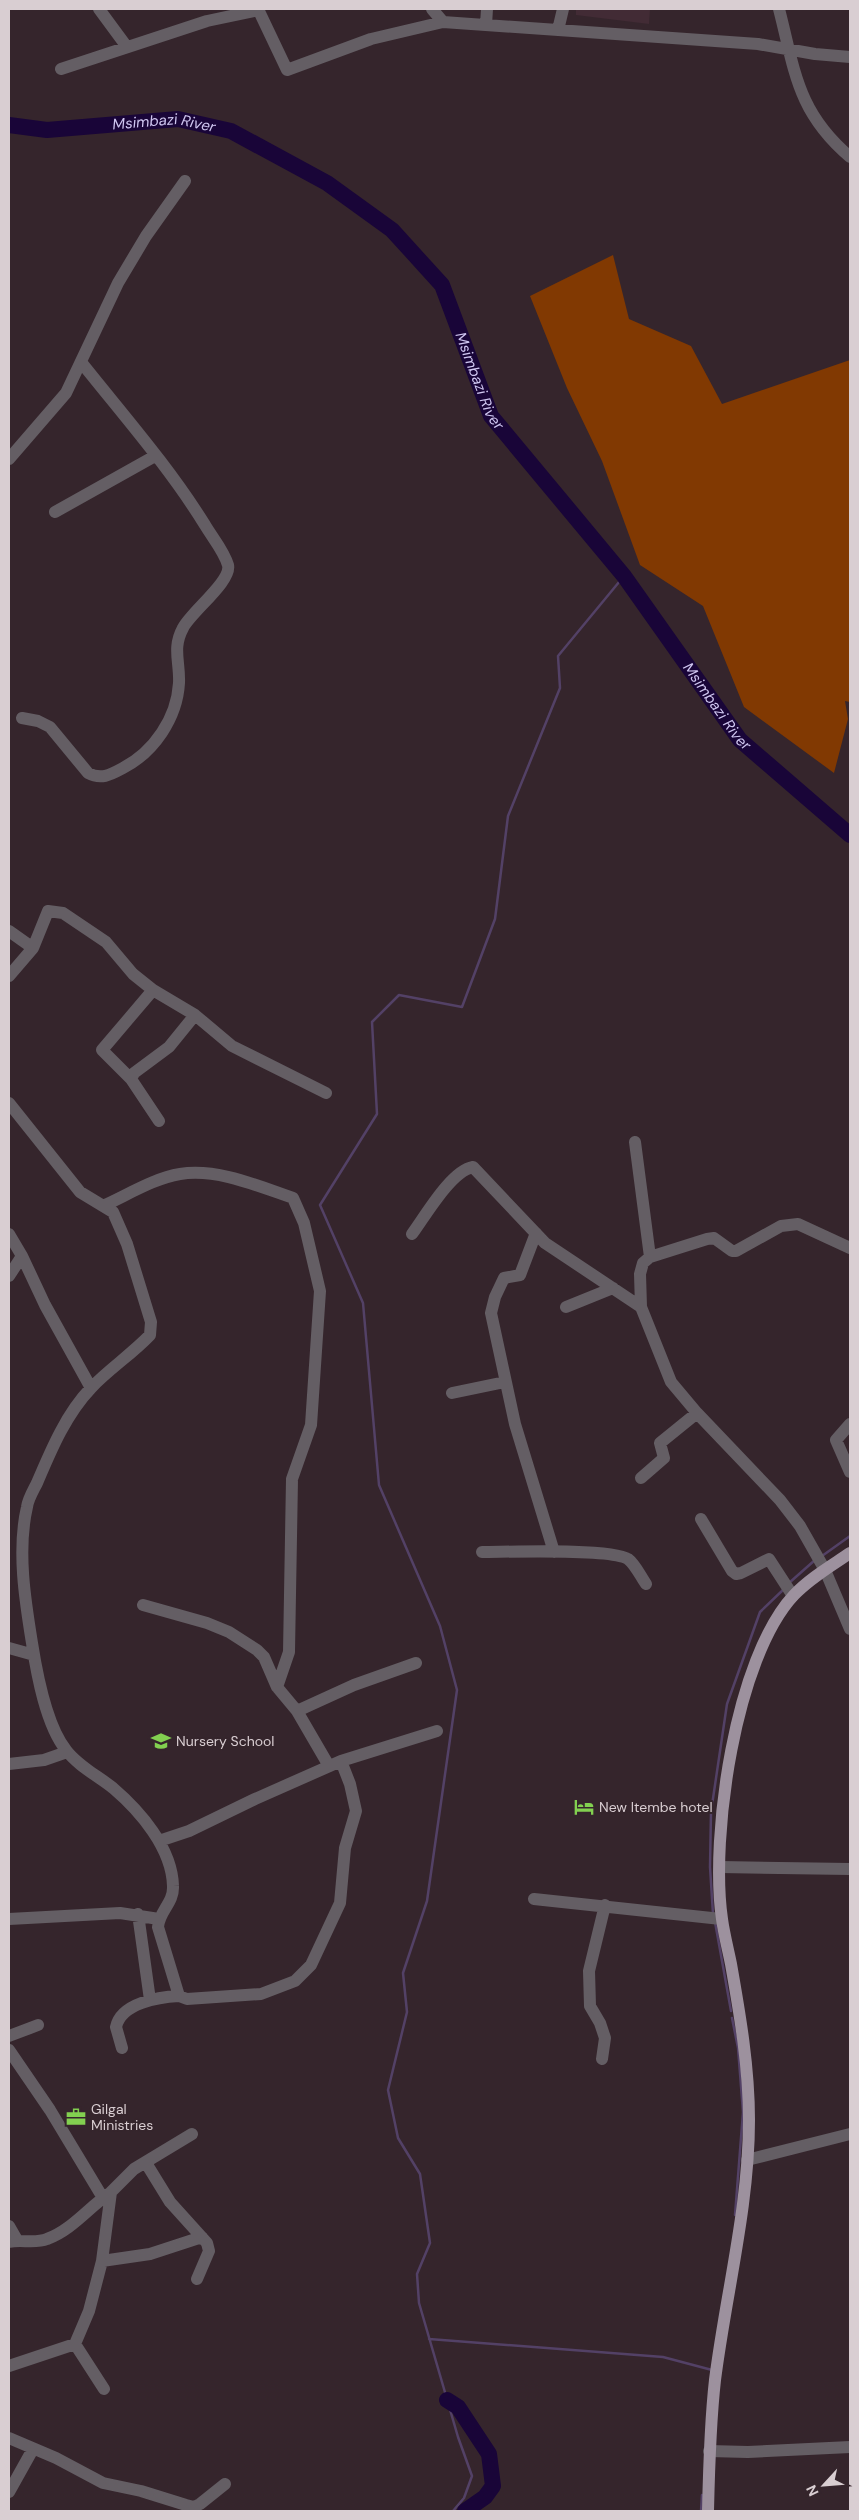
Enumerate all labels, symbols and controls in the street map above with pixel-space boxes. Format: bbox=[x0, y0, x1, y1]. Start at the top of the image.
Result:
water label: Msimbazi River bbox=[112, 109, 218, 137]
water label: Msimbazi River bbox=[451, 329, 509, 435]
water label: Msimbazi River bbox=[678, 659, 755, 755]
school or university icon: Nursery School bbox=[150, 1730, 172, 1752]
place label: Nursery School bbox=[176, 1732, 274, 1750]
hotel icon: New Itembe hotel bbox=[573, 1796, 595, 1818]
place label: New Itembe hotel bbox=[599, 1798, 713, 1816]
place label: Gilgal Ministries bbox=[91, 2100, 153, 2134]
office icon: Gilgal Ministries bbox=[65, 2106, 87, 2128]
north arrow bbox=[799, 2460, 849, 2510]
text: N bbox=[802, 2482, 823, 2499]

